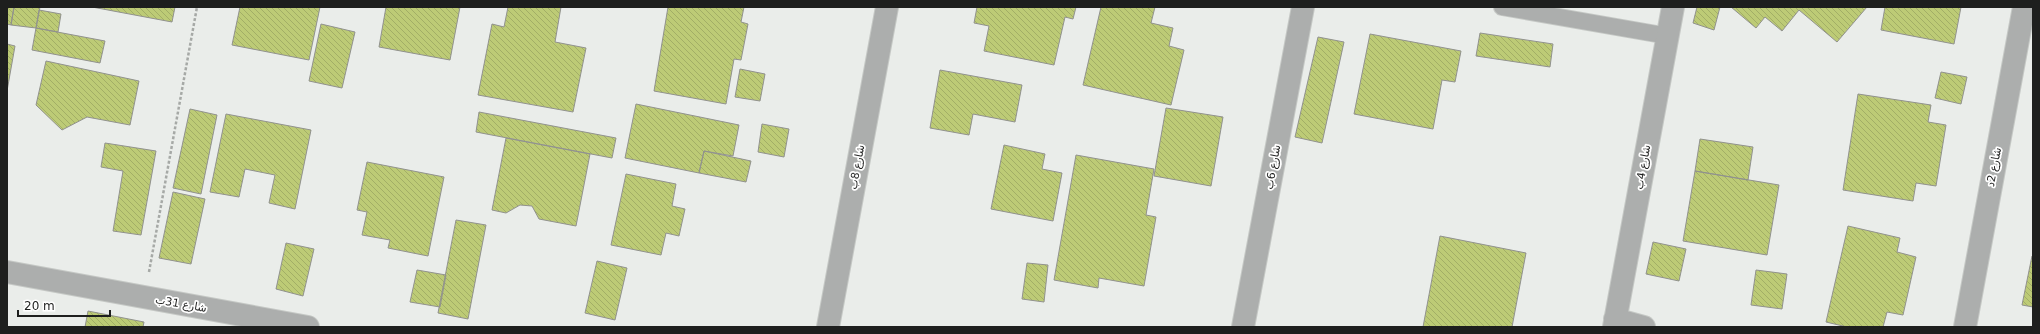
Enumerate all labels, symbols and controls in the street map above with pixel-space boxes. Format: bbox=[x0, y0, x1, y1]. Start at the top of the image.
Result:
street label: شارع 8ب bbox=[847, 144, 867, 190]
street label: شارع 6ب bbox=[1263, 144, 1283, 190]
street label: شارع 4ب bbox=[1633, 144, 1653, 190]
street label: شارع 2د bbox=[1984, 146, 2004, 188]
scale bar bbox=[18, 292, 110, 318]
street label: شارع 31ب bbox=[154, 293, 208, 315]
text: 20 m bbox=[24, 299, 55, 313]

